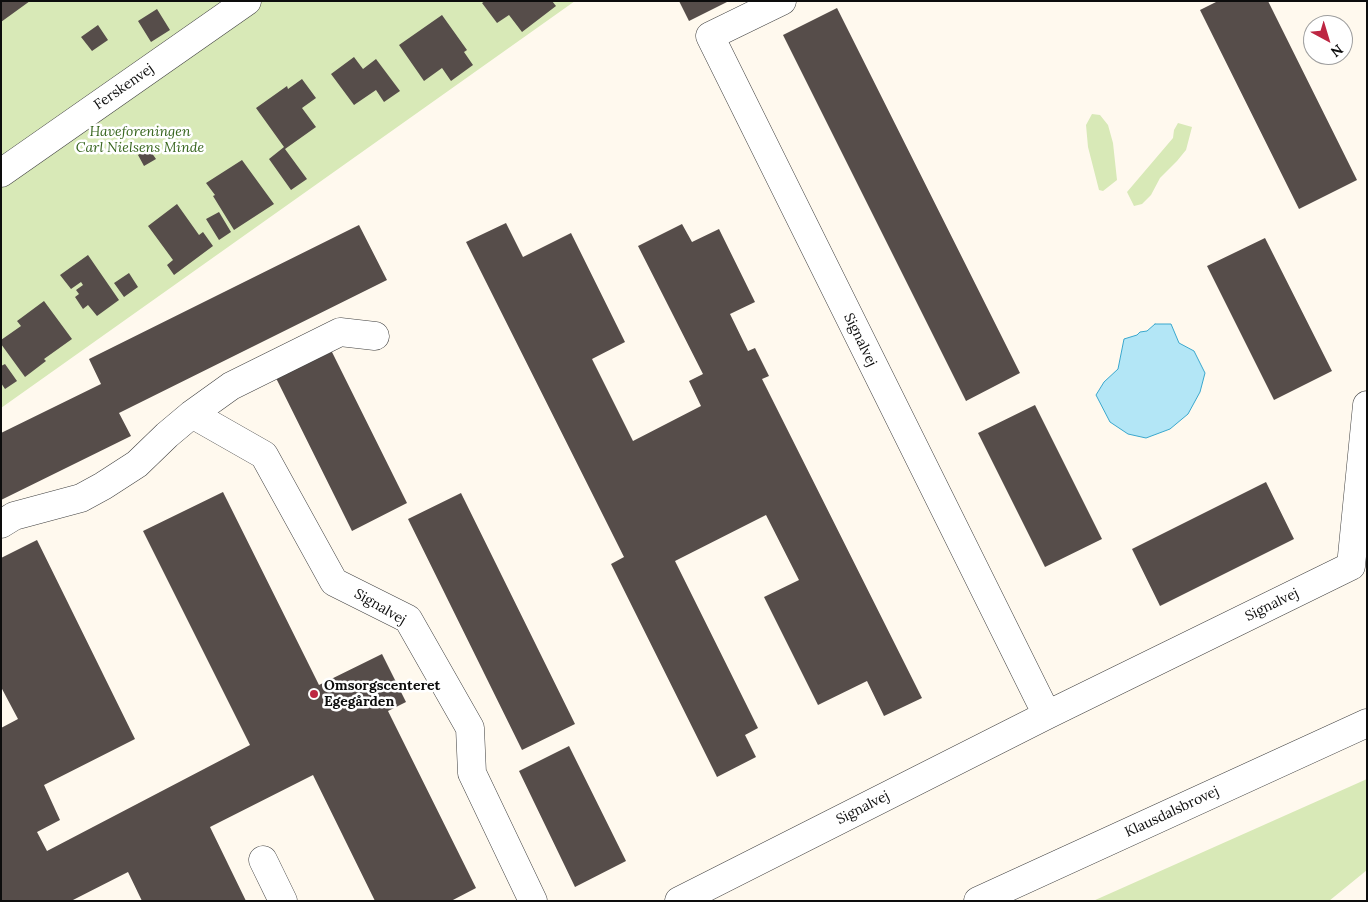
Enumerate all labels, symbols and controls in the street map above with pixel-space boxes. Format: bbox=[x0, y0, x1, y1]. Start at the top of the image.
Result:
north arrow bbox=[1303, 15, 1353, 65]
text: N bbox=[1327, 40, 1347, 61]
street label: Ferskenvej bbox=[91, 60, 157, 114]
park label: Haveforeningen Carl Nielsens Minde bbox=[76, 124, 204, 156]
street label: Signalvej bbox=[840, 311, 880, 369]
street label: Signalvej bbox=[351, 585, 409, 629]
street label: Signalvej bbox=[1243, 585, 1301, 625]
place label: Omsorgscenteret Egegården bbox=[324, 678, 440, 710]
marker: Omsorgscenteret Egegården bbox=[308, 688, 320, 700]
street label: Klausdalsbrovej bbox=[1122, 783, 1222, 841]
street label: Signalvej bbox=[834, 788, 892, 828]

